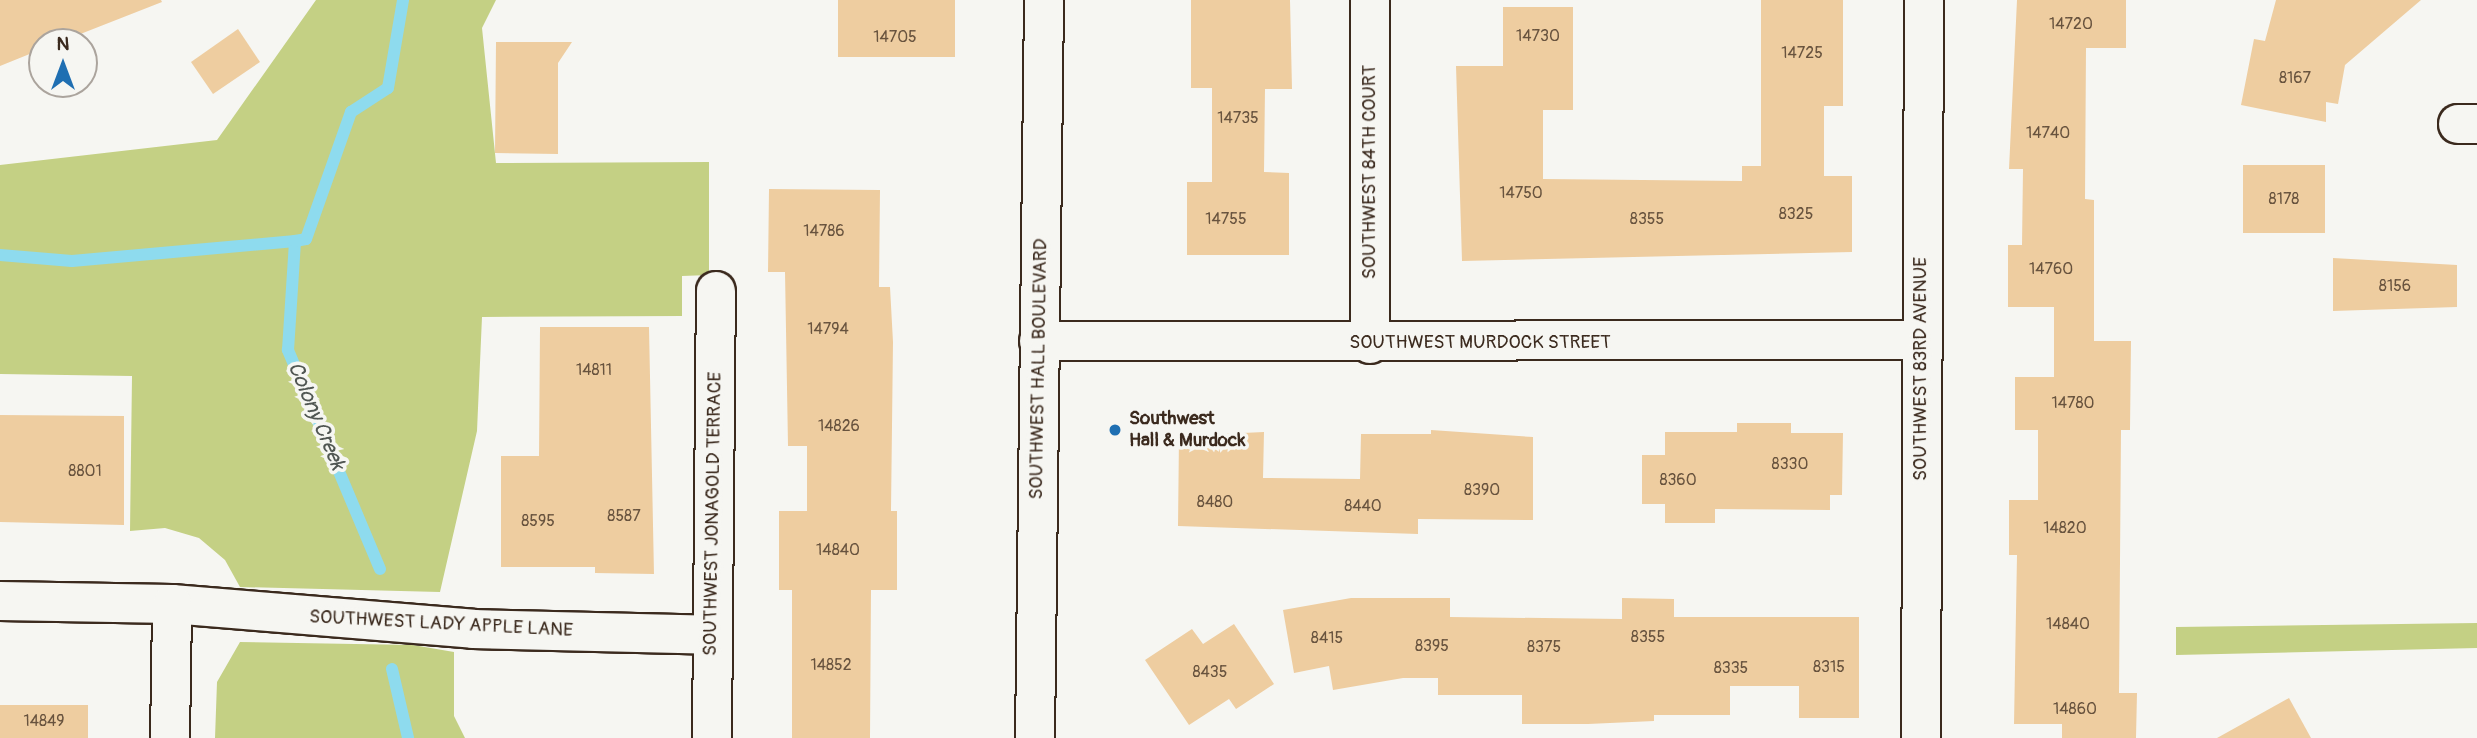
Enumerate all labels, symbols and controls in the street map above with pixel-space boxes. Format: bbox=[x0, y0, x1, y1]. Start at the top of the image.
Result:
house number: 14720 bbox=[2049, 14, 2093, 34]
house number: 14730 bbox=[1516, 26, 1560, 46]
house number: 14705 bbox=[873, 27, 917, 47]
north arrow bbox=[28, 28, 98, 98]
text: N bbox=[57, 32, 69, 56]
house number: 14725 bbox=[1781, 43, 1823, 63]
street label: SOUTHWEST 84TH COURT bbox=[1359, 65, 1381, 279]
house number: 8167 bbox=[2279, 68, 2311, 88]
house number: 14735 bbox=[1217, 108, 1259, 128]
house number: 14740 bbox=[2026, 123, 2070, 143]
house number: 14750 bbox=[1499, 183, 1543, 203]
house number: 8178 bbox=[2269, 189, 2299, 209]
house number: 8325 bbox=[1779, 204, 1813, 224]
house number: 14755 bbox=[1205, 209, 1247, 229]
house number: 8355 bbox=[1630, 209, 1664, 229]
house number: 14786 bbox=[803, 221, 845, 241]
street label: SOUTHWEST HALL BOULEVARD bbox=[1025, 238, 1053, 500]
street label: SOUTHWEST 83RD AVENUE bbox=[1910, 257, 1932, 481]
house number: 14760 bbox=[2029, 259, 2073, 279]
house number: 8156 bbox=[2379, 276, 2411, 296]
house number: 14794 bbox=[807, 319, 849, 339]
street label: SOUTHWEST MURDOCK STREET bbox=[1349, 332, 1611, 354]
water label: Colony Creek bbox=[282, 358, 350, 474]
house number: 14811 bbox=[576, 360, 612, 380]
street label: SOUTHWEST JONAGOLD TERRACE bbox=[699, 372, 727, 656]
house number: 14780 bbox=[2052, 393, 2094, 413]
place label: Southwest Hall & Murdock bbox=[1129, 408, 1245, 452]
house number: 14826 bbox=[818, 416, 860, 436]
marker: Southwest Hall & Murdock bbox=[1107, 422, 1123, 438]
house number: 8330 bbox=[1772, 454, 1808, 474]
house number: 8801 bbox=[68, 461, 102, 481]
house number: 8360 bbox=[1659, 470, 1697, 490]
house number: 8390 bbox=[1464, 480, 1500, 500]
house number: 8480 bbox=[1197, 492, 1233, 512]
house number: 8440 bbox=[1344, 496, 1382, 516]
house number: 8587 bbox=[607, 506, 641, 526]
house number: 8595 bbox=[521, 511, 555, 531]
house number: 14820 bbox=[2043, 518, 2087, 538]
house number: 14840 bbox=[816, 540, 860, 560]
street label: SOUTHWEST LADY APPLE LANE bbox=[309, 606, 573, 642]
house number: 14840 bbox=[2046, 614, 2090, 634]
house number: 8355 bbox=[1631, 627, 1665, 647]
house number: 8415 bbox=[1311, 628, 1343, 648]
house number: 8395 bbox=[1415, 636, 1449, 656]
house number: 8375 bbox=[1527, 637, 1561, 657]
house number: 14852 bbox=[810, 655, 852, 675]
house number: 8315 bbox=[1813, 657, 1845, 677]
house number: 8335 bbox=[1714, 658, 1748, 678]
house number: 8435 bbox=[1193, 662, 1227, 682]
house number: 14860 bbox=[2053, 699, 2097, 719]
house number: 14849 bbox=[23, 711, 65, 731]

